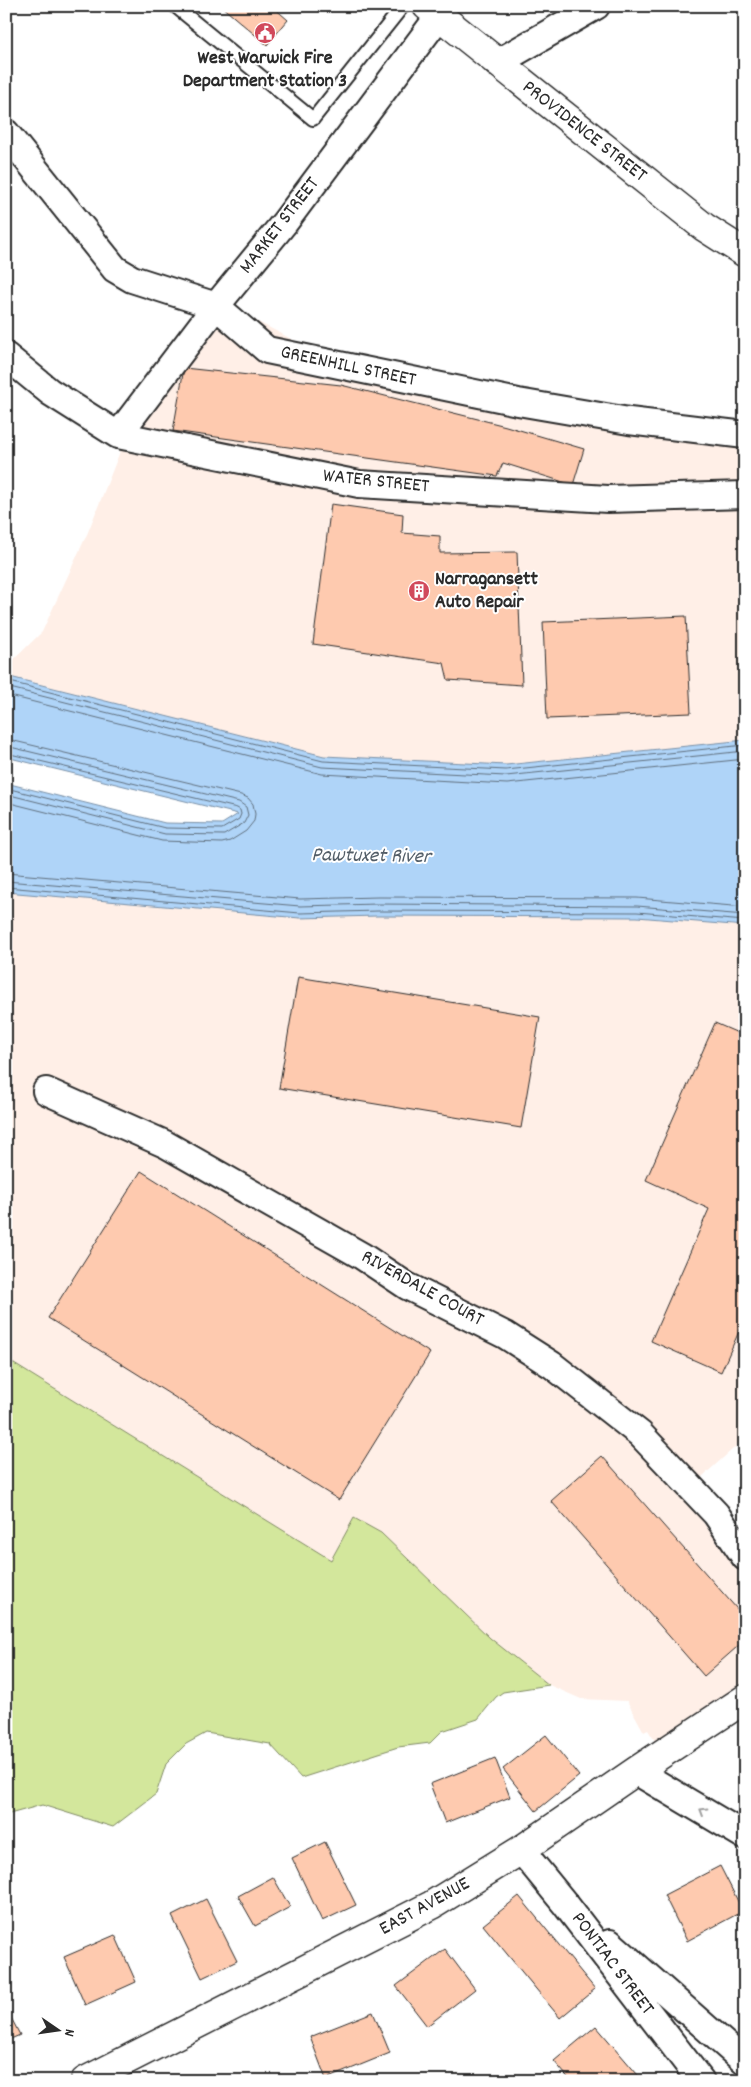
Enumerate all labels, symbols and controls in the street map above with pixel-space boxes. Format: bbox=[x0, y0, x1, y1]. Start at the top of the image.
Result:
public building icon: West Warwick Fire Department Station 3 bbox=[253, 21, 277, 45]
place label: West Warwick Fire Department Station 3 bbox=[183, 45, 347, 96]
street label: PROVIDENCE STREET bbox=[516, 74, 652, 190]
street label: MARKET STREET bbox=[233, 172, 327, 280]
street label: GREENHILL STREET bbox=[278, 339, 418, 395]
street label: WATER STREET bbox=[322, 463, 430, 501]
place label: Narragansett Auto Repair bbox=[435, 566, 538, 617]
building icon: Narragansett Auto Repair bbox=[407, 579, 431, 603]
water label: Pawtuxet River bbox=[311, 841, 433, 873]
street label: RIVERDALE COURT bbox=[356, 1244, 488, 1334]
one-way arrow bbox=[699, 1808, 708, 1817]
street label: EAST AVENUE bbox=[375, 1871, 475, 1943]
street label: PONTIAC STREET bbox=[564, 1907, 660, 2021]
north arrow bbox=[32, 2004, 82, 2054]
text: N bbox=[58, 2027, 79, 2038]

